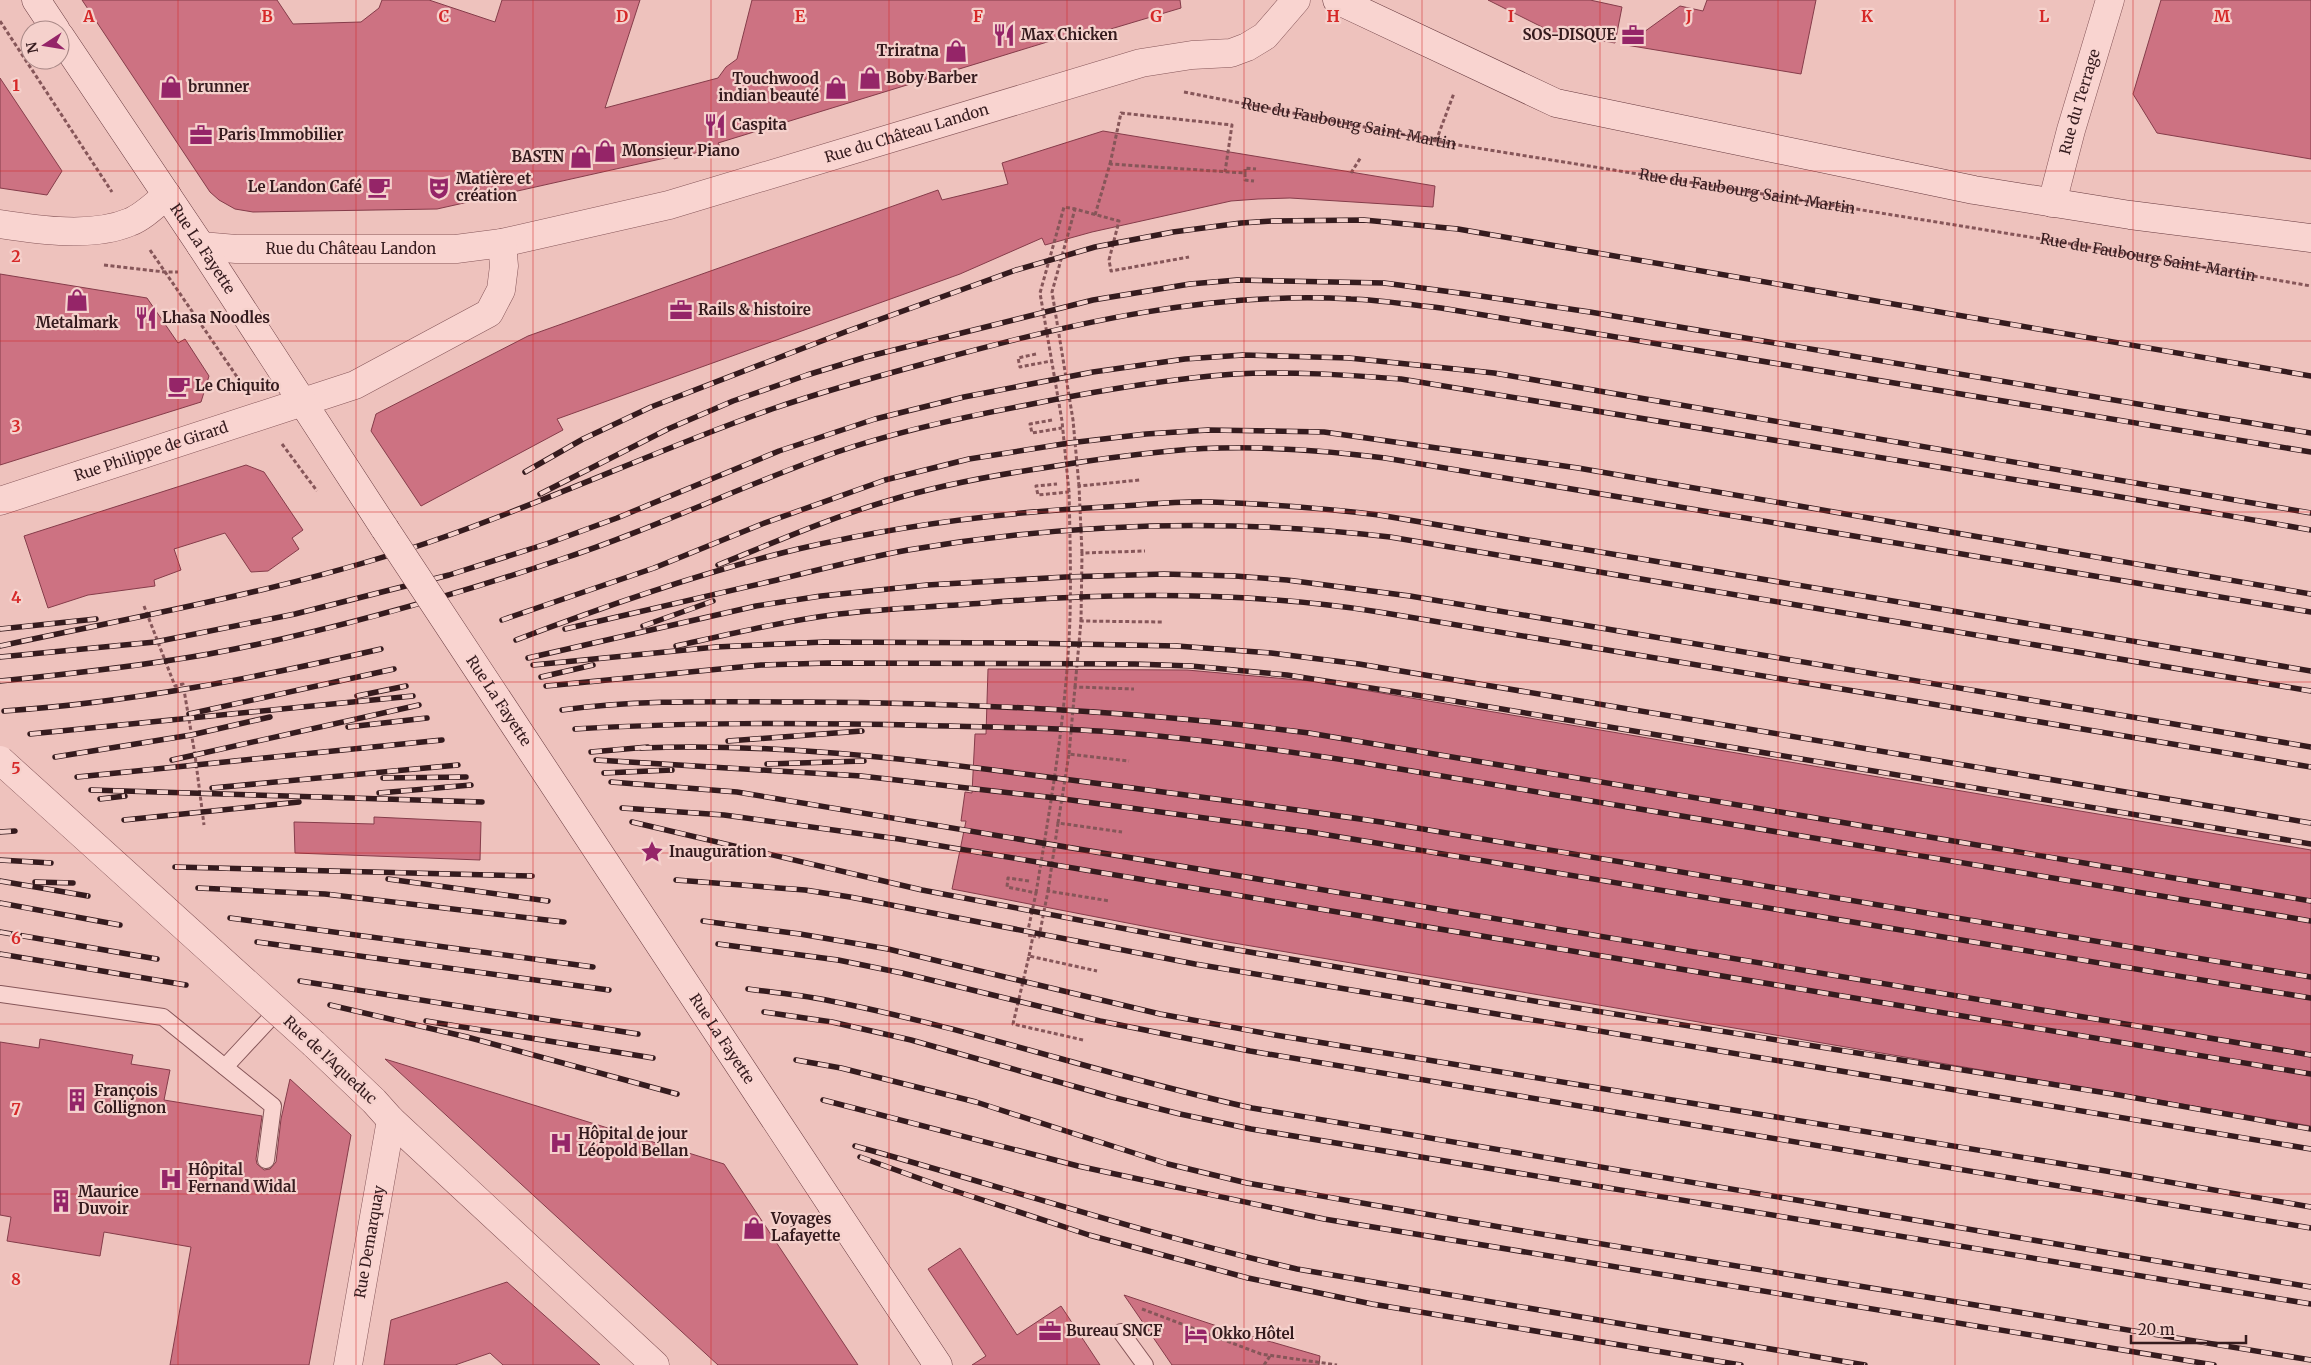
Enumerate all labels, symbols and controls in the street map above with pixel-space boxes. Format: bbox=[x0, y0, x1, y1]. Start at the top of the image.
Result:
text: A bbox=[82, 6, 95, 26]
text: B bbox=[261, 6, 273, 26]
text: C bbox=[439, 6, 449, 26]
text: D bbox=[616, 6, 628, 26]
text: E bbox=[795, 6, 806, 26]
text: F bbox=[973, 6, 983, 26]
text: G bbox=[1150, 6, 1162, 26]
text: H bbox=[1326, 6, 1340, 26]
text: I bbox=[1508, 6, 1514, 26]
text: J bbox=[1685, 6, 1692, 26]
text: K bbox=[1861, 6, 1873, 26]
text: L bbox=[2039, 6, 2049, 26]
text: M bbox=[2214, 6, 2231, 26]
north arrow bbox=[20, 20, 70, 70]
restaurant icon: Max Chicken bbox=[991, 22, 1017, 48]
office icon: SOS-DISQUE bbox=[1620, 22, 1646, 48]
place label: Max Chicken bbox=[1021, 25, 1118, 44]
place label: SOS-DISQUE bbox=[1522, 25, 1616, 44]
shop icon: Triratna bbox=[943, 38, 969, 64]
text: N bbox=[22, 40, 42, 55]
place label: Triratna bbox=[877, 41, 940, 60]
street label: Rue du Terrage bbox=[2055, 46, 2104, 156]
shop icon: Boby Barber bbox=[857, 65, 883, 91]
place label: Boby Barber bbox=[886, 68, 978, 87]
place label: Touchwood indian beauté bbox=[718, 69, 819, 105]
shop icon: brunner bbox=[158, 74, 184, 100]
text: 1 bbox=[12, 75, 20, 95]
shop icon: Touchwood indian beauté bbox=[823, 75, 849, 101]
place label: brunner bbox=[188, 77, 249, 96]
street label: Rue du Faubourg Saint-Martin bbox=[1240, 93, 1458, 154]
street label: Rue du Château Landon bbox=[822, 99, 991, 167]
restaurant icon: Caspita bbox=[702, 112, 728, 138]
place label: Caspita bbox=[732, 115, 787, 134]
office icon: Paris Immobilier bbox=[188, 122, 214, 148]
place label: Paris Immobilier bbox=[218, 125, 344, 144]
shop icon: Monsieur Piano bbox=[592, 138, 618, 164]
place label: Monsieur Piano bbox=[622, 141, 740, 160]
shop icon: BASTN bbox=[568, 144, 594, 170]
place label: BASTN bbox=[511, 147, 564, 166]
street label: Rue du Faubourg Saint-Martin bbox=[1638, 164, 1857, 218]
place label: Matière et création bbox=[456, 169, 531, 205]
cafe icon: Le Landon Café bbox=[366, 174, 392, 200]
theatre icon: Matière et création bbox=[426, 175, 452, 201]
place label: Le Landon Café bbox=[248, 177, 362, 196]
street label: Rue La Fayette bbox=[166, 200, 240, 297]
street label: Rue du Faubourg Saint-Martin bbox=[2039, 229, 2257, 285]
street label: Rue du Château Landon bbox=[266, 239, 436, 258]
text: 2 bbox=[11, 246, 21, 266]
shop icon: Metalmark bbox=[64, 287, 90, 313]
office icon: Rails & histoire bbox=[668, 297, 694, 323]
place label: Rails & histoire bbox=[698, 300, 811, 319]
restaurant icon: Lhasa Noodles bbox=[133, 305, 159, 331]
place label: Lhasa Noodles bbox=[162, 308, 270, 327]
place label: Metalmark bbox=[36, 313, 119, 332]
cafe icon: Le Chiquito bbox=[166, 373, 192, 399]
place label: Le Chiquito bbox=[195, 376, 280, 395]
text: 3 bbox=[11, 416, 21, 436]
street label: Rue Philippe de Girard bbox=[72, 417, 230, 485]
text: 4 bbox=[11, 587, 21, 607]
street label: Rue La Fayette bbox=[462, 652, 536, 750]
text: 5 bbox=[11, 758, 21, 778]
place icon: Inauguration bbox=[639, 839, 665, 865]
place label: Inauguration bbox=[669, 842, 767, 861]
text: 6 bbox=[11, 928, 21, 948]
street label: Rue La Fayette bbox=[686, 990, 759, 1087]
street label: Rue de l'Aqueduc bbox=[280, 1012, 381, 1108]
place label: François Collignon bbox=[94, 1081, 166, 1117]
building icon: François Collignon bbox=[64, 1087, 90, 1113]
text: 7 bbox=[11, 1099, 21, 1119]
place label: Hôpital de jour Léopold Bellan bbox=[578, 1124, 688, 1160]
hospital icon: Hôpital de jour Léopold Bellan bbox=[548, 1130, 574, 1156]
place label: Hôpital Fernand Widal bbox=[188, 1160, 296, 1196]
hospital icon: Hôpital Fernand Widal bbox=[158, 1166, 184, 1192]
place label: Maurice Duvoir bbox=[78, 1182, 139, 1218]
street label: Rue Demarquay bbox=[350, 1184, 388, 1300]
building icon: Maurice Duvoir bbox=[48, 1188, 74, 1214]
place label: Voyages Lafayette bbox=[770, 1209, 840, 1245]
shop icon: Voyages Lafayette bbox=[741, 1215, 767, 1241]
text: 8 bbox=[11, 1269, 21, 1289]
scale bar bbox=[2131, 1312, 2246, 1344]
office icon: Bureau SNCF bbox=[1037, 1318, 1063, 1344]
text: 20 m bbox=[2138, 1320, 2175, 1339]
place label: Bureau SNCF bbox=[1066, 1321, 1163, 1340]
hotel icon: Okko Hôtel bbox=[1183, 1321, 1209, 1347]
place label: Okko Hôtel bbox=[1212, 1324, 1294, 1343]

